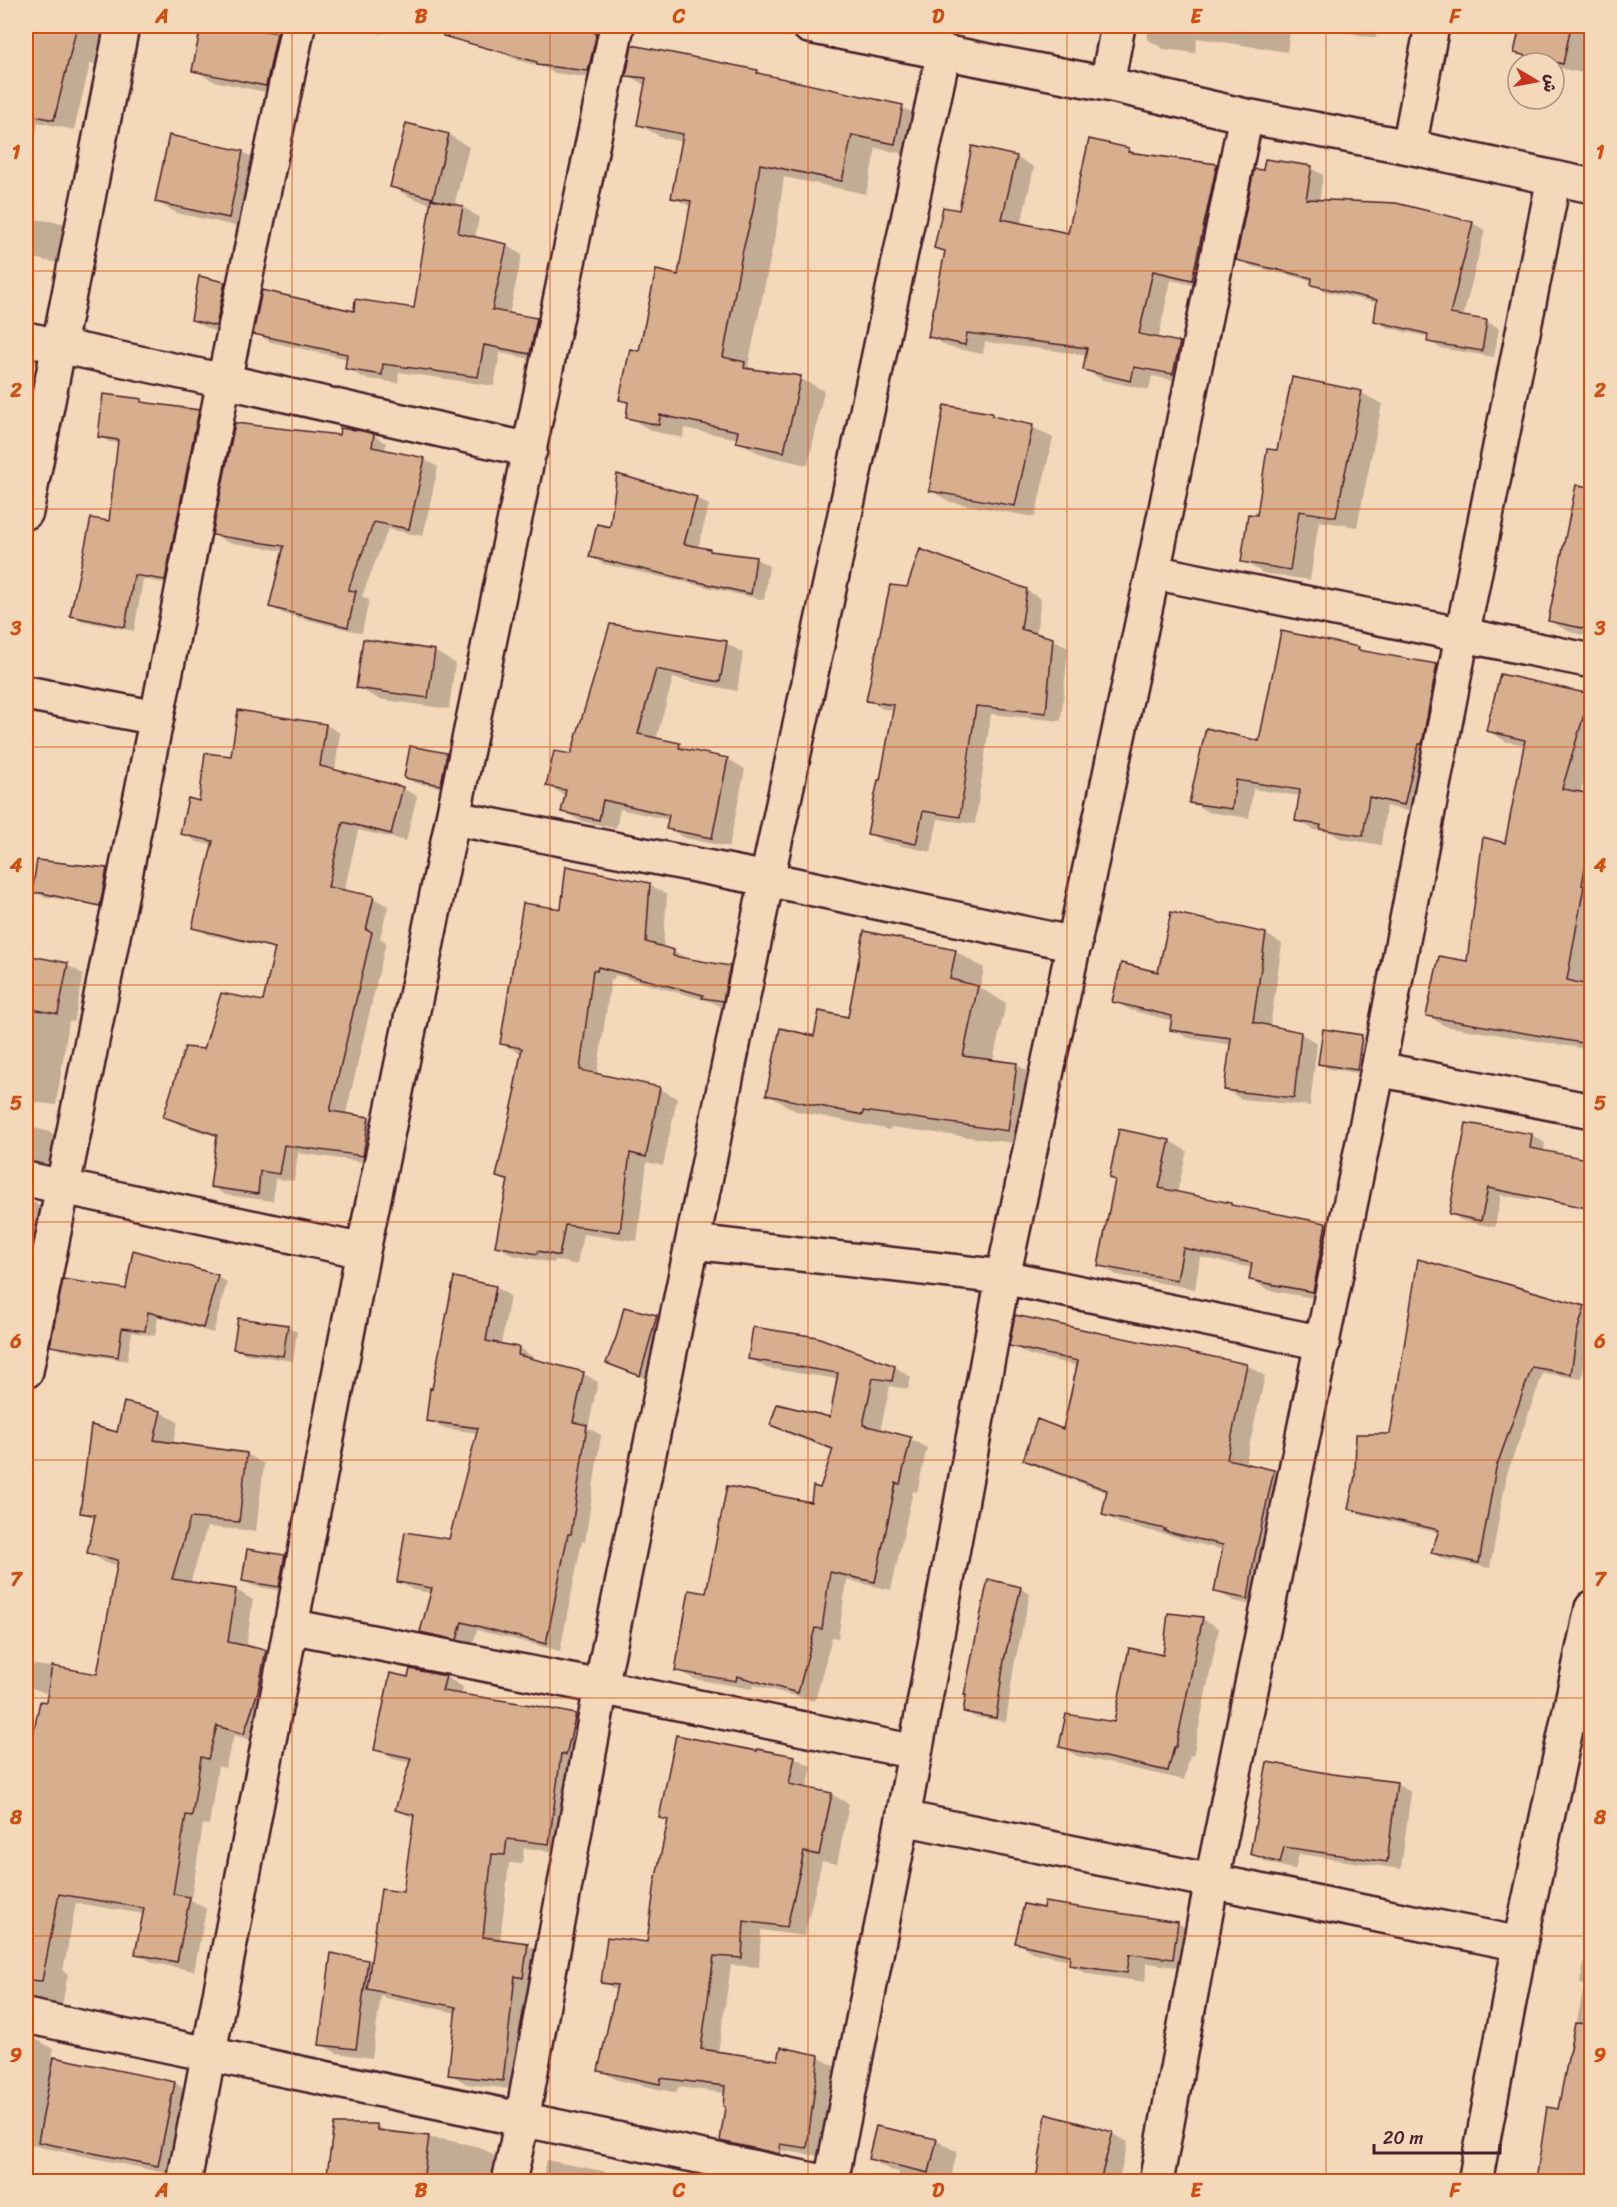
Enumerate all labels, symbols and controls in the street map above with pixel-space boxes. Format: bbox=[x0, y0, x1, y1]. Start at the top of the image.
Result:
text: A bbox=[154, 0, 169, 34]
text: B bbox=[415, 0, 428, 34]
text: C bbox=[672, 0, 686, 34]
text: D bbox=[932, 0, 945, 34]
text: E bbox=[1190, 0, 1203, 34]
text: F bbox=[1449, 0, 1462, 34]
north arrow bbox=[1506, 51, 1566, 111]
text: ش bbox=[1534, 72, 1566, 95]
text: 1 bbox=[12, 135, 21, 170]
text: 1 bbox=[1596, 135, 1605, 170]
text: 2 bbox=[9, 373, 22, 408]
text: 2 bbox=[1593, 373, 1606, 408]
text: 3 bbox=[10, 611, 22, 646]
text: 3 bbox=[1594, 611, 1606, 646]
text: 4 bbox=[9, 848, 23, 883]
text: 4 bbox=[1593, 848, 1607, 883]
text: 5 bbox=[10, 1086, 22, 1121]
text: 5 bbox=[1594, 1086, 1606, 1121]
text: 6 bbox=[9, 1324, 22, 1359]
text: 6 bbox=[1593, 1324, 1606, 1359]
text: 7 bbox=[10, 1562, 23, 1597]
text: 7 bbox=[1594, 1562, 1607, 1597]
text: 8 bbox=[9, 1800, 23, 1835]
text: 8 bbox=[1593, 1800, 1607, 1835]
text: 9 bbox=[10, 2038, 22, 2073]
text: 9 bbox=[1594, 2038, 1606, 2073]
scale bar bbox=[1374, 2117, 1500, 2155]
text: 20 m bbox=[1383, 2122, 1423, 2154]
text: A bbox=[154, 2173, 169, 2207]
text: B bbox=[415, 2173, 428, 2207]
text: C bbox=[672, 2173, 686, 2207]
text: D bbox=[932, 2173, 945, 2207]
text: E bbox=[1190, 2173, 1203, 2207]
text: F bbox=[1449, 2173, 1462, 2207]

